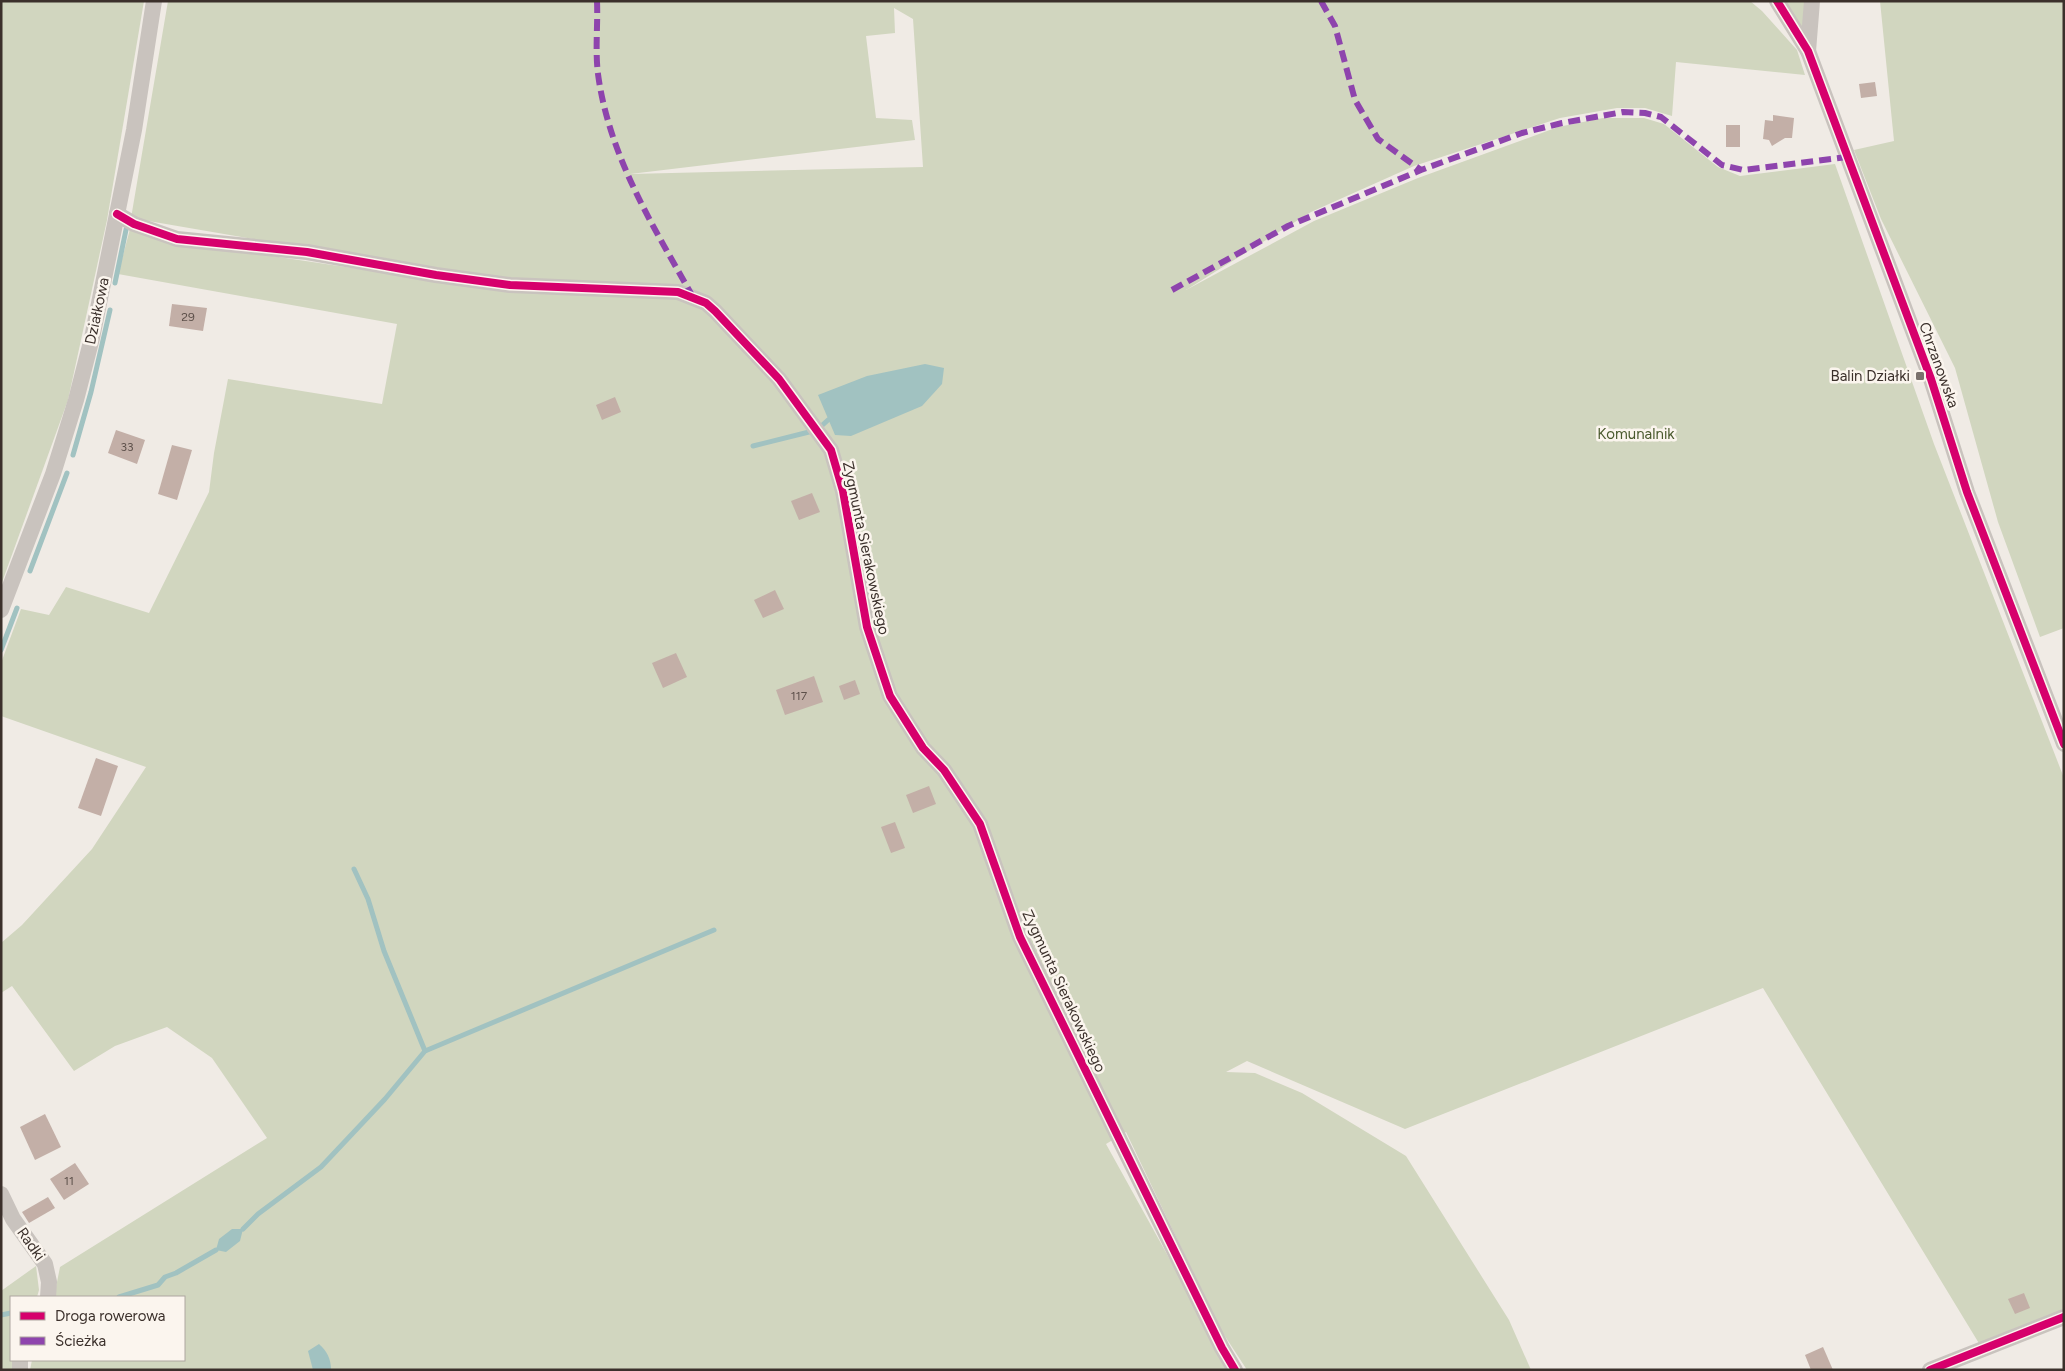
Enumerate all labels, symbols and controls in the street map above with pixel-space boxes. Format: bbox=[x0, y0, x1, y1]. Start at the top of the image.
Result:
street label: Działkowa bbox=[81, 276, 113, 346]
house number: 29 bbox=[181, 310, 195, 324]
street label: Chrzanowska bbox=[1915, 320, 1963, 410]
place label: Balin Działki bbox=[1831, 367, 1910, 385]
marker: Balin Działki bbox=[1914, 370, 1926, 382]
park label: Komunalnik bbox=[1597, 425, 1675, 443]
house number: 33 bbox=[120, 440, 134, 454]
street label: Zygmunta Sierakowskiego bbox=[839, 460, 893, 637]
house number: 117 bbox=[791, 689, 808, 703]
street label: Zygmunta Sierakowskiego bbox=[1018, 907, 1110, 1075]
house number: 11 bbox=[64, 1174, 74, 1188]
street label: Radki bbox=[13, 1224, 49, 1264]
legend bbox=[10, 1296, 185, 1361]
text: Droga rowerowa bbox=[55, 1307, 165, 1325]
text: Ścieżka bbox=[55, 1332, 106, 1350]

